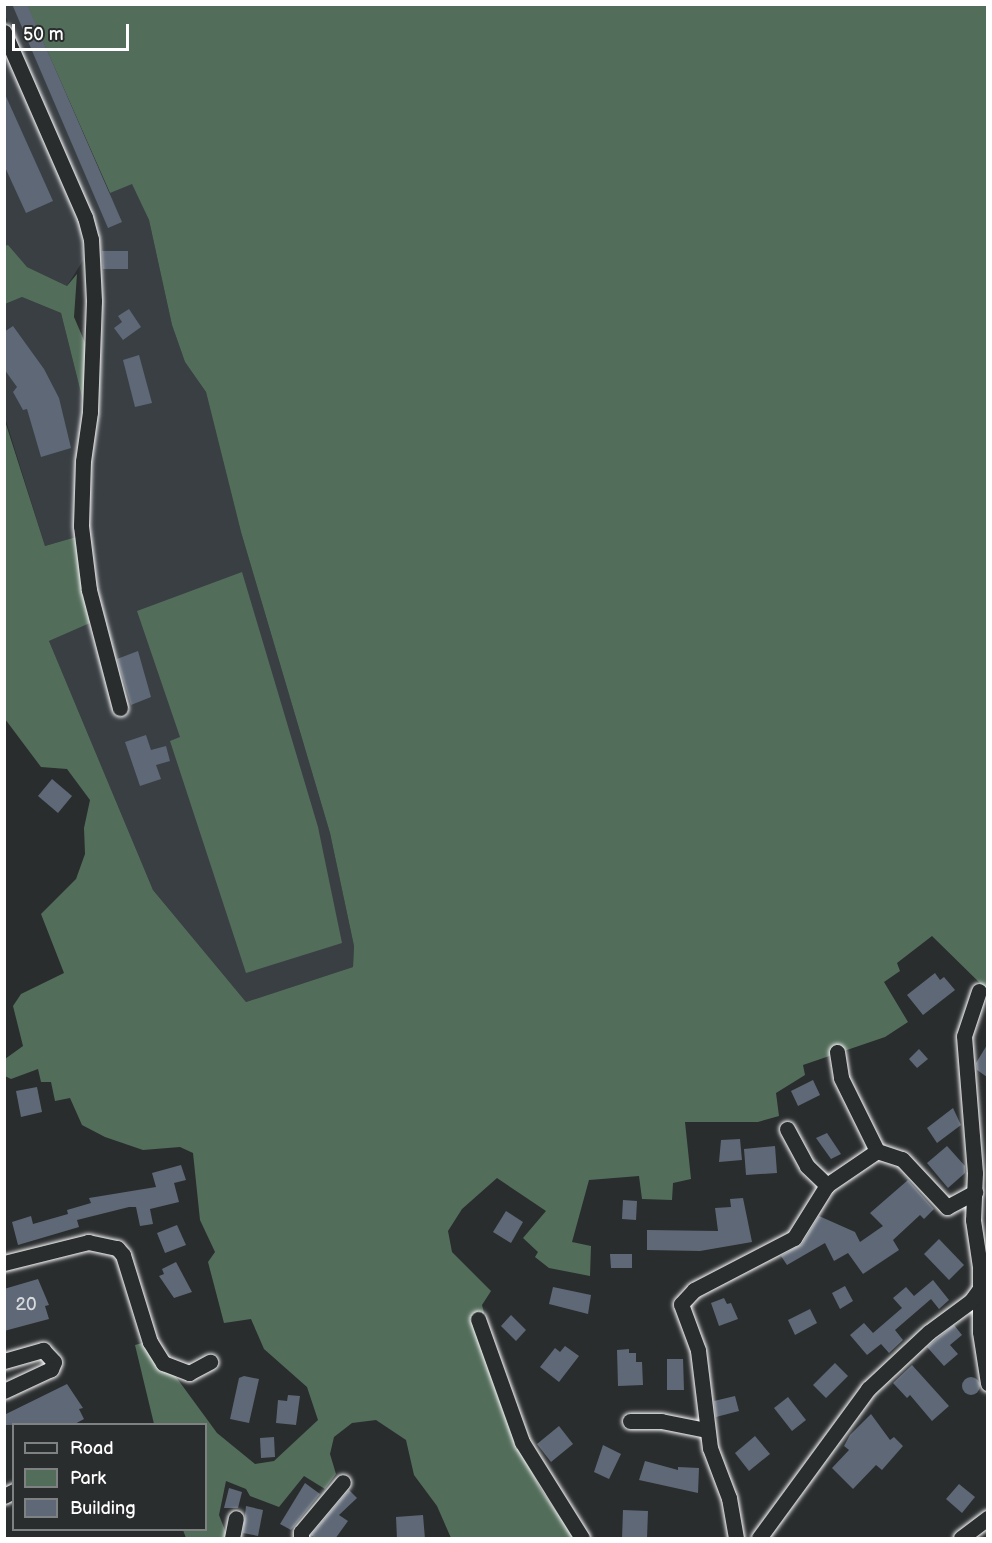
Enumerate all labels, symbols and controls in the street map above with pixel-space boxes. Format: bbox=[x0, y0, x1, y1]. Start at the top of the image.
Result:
scale bar bbox=[15, 12, 132, 50]
text: 50 m bbox=[23, 24, 64, 45]
house number: 20 bbox=[15, 1294, 37, 1316]
legend bbox=[12, 1423, 207, 1531]
text: Road bbox=[70, 1438, 114, 1459]
text: Park bbox=[70, 1468, 106, 1489]
text: Building bbox=[70, 1498, 136, 1519]

